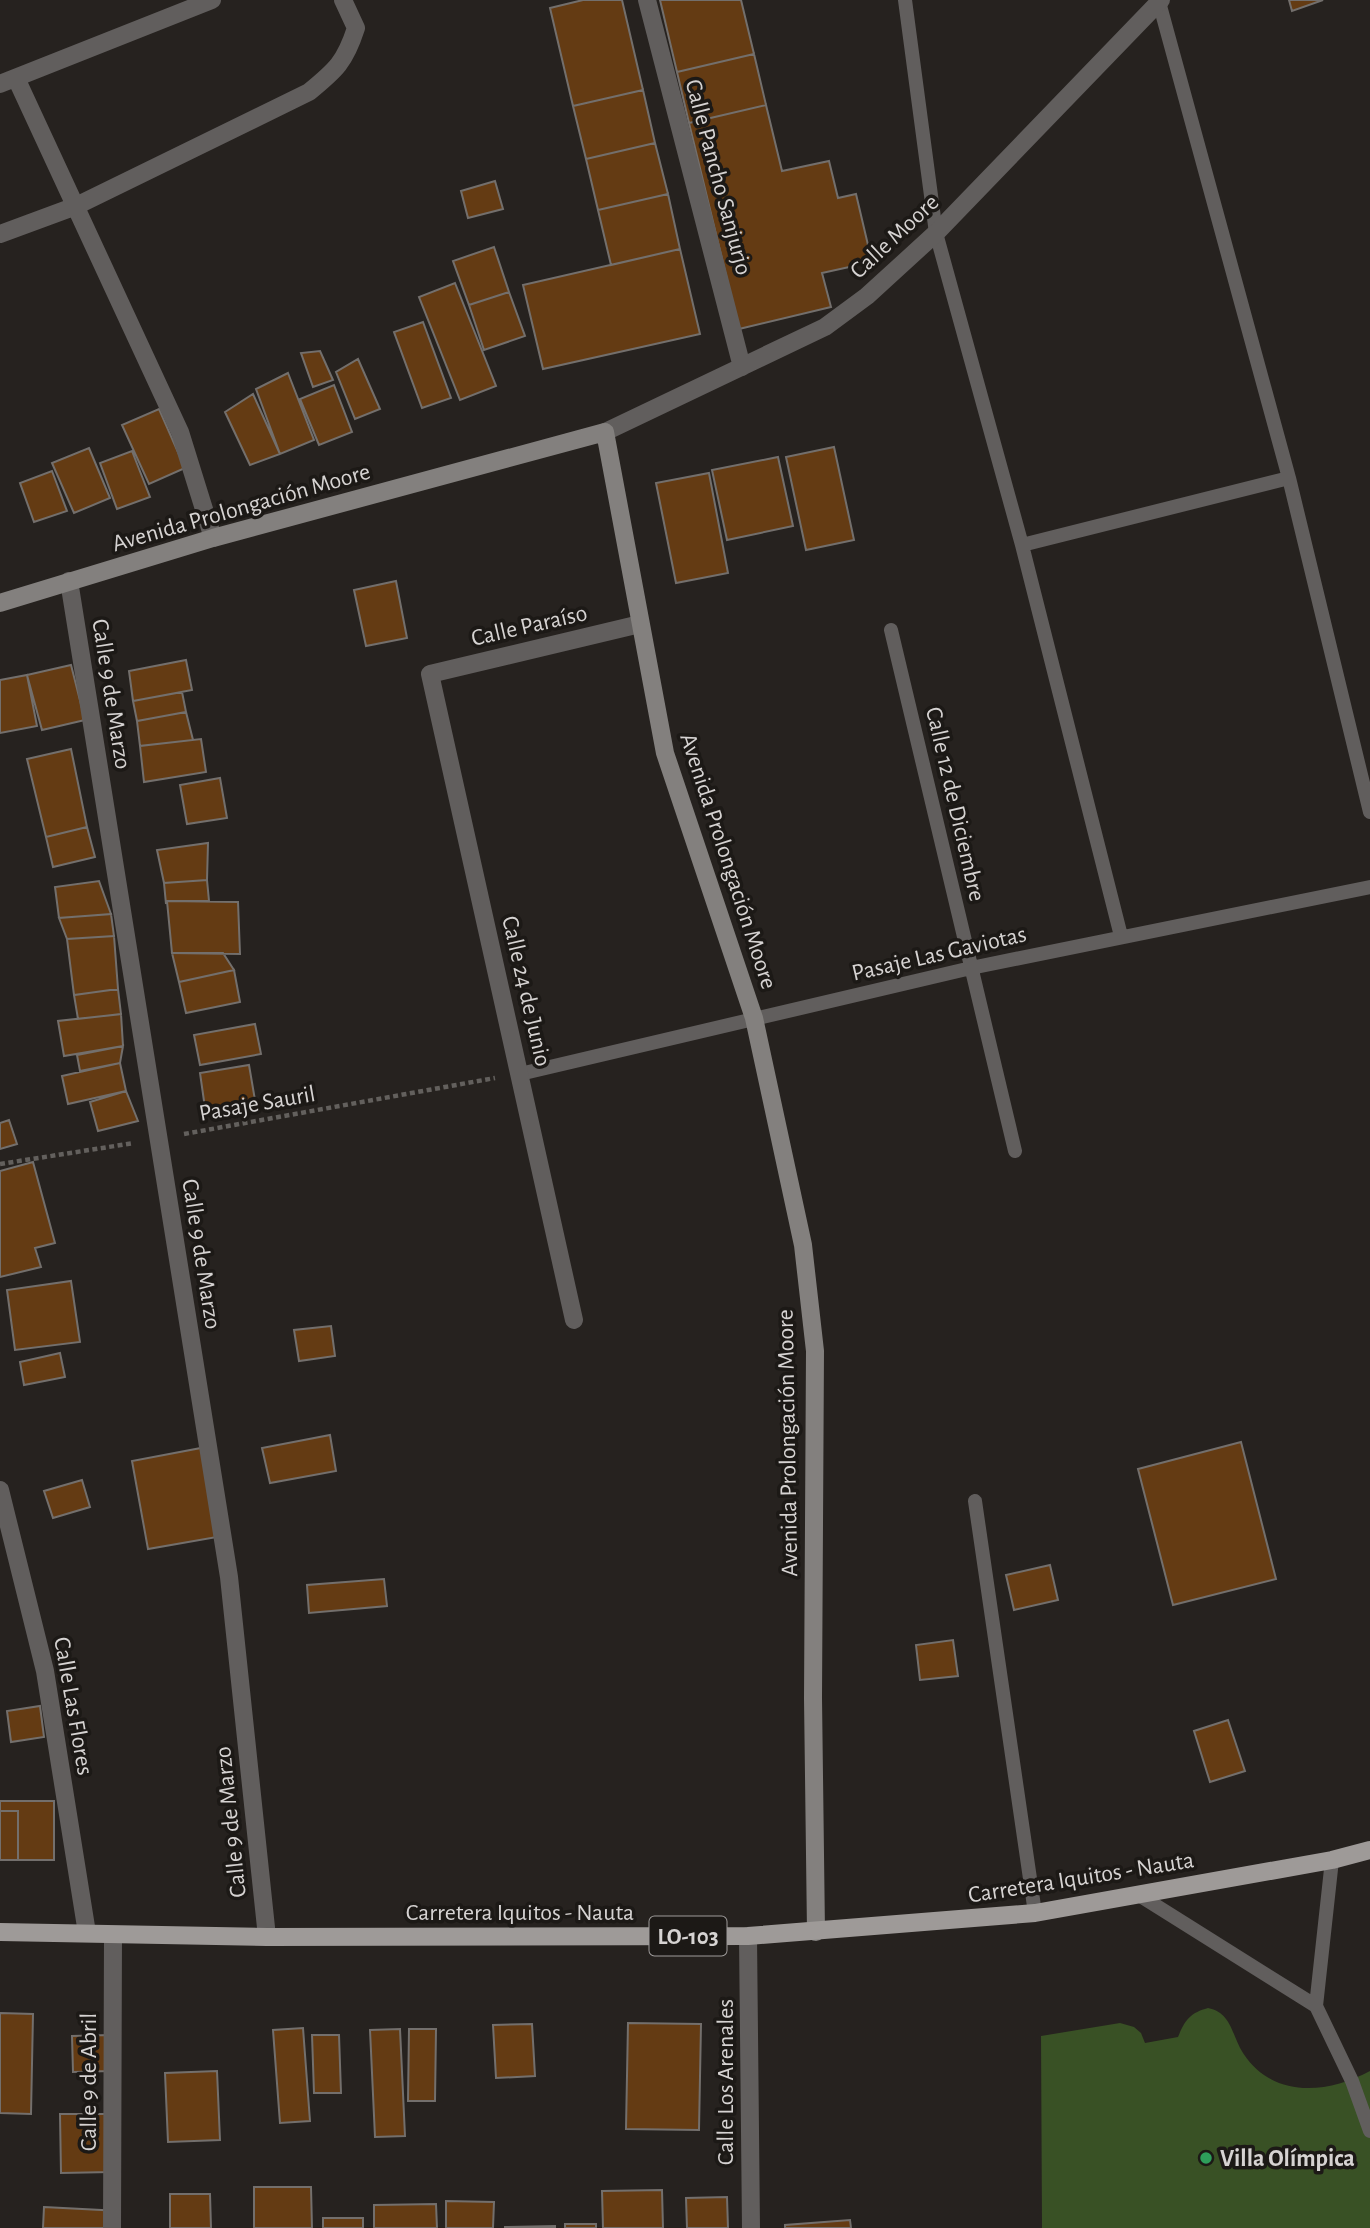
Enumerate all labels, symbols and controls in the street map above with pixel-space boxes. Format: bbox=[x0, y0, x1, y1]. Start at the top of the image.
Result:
street label: Calle Pancho Sanjurjo bbox=[680, 77, 756, 278]
street label: Calle Moore bbox=[846, 190, 943, 283]
street label: Avenida Prolongación Moore bbox=[109, 460, 373, 556]
street label: Calle Paraíso bbox=[469, 601, 590, 651]
street label: Calle 9 de Marzo bbox=[87, 617, 135, 771]
street label: Calle 12 de Diciembre bbox=[921, 705, 989, 904]
street label: Avenida Prolongación Moore bbox=[675, 730, 781, 992]
street label: Calle 24 de Junio bbox=[497, 914, 555, 1069]
street label: Pasaje Las Gaviotas bbox=[850, 922, 1029, 986]
street label: Pasaje Sauril bbox=[197, 1082, 317, 1126]
street label: Calle 9 de Marzo bbox=[177, 1177, 225, 1331]
street label: Avenida Prolongación Moore bbox=[774, 1309, 802, 1577]
street label: Calle Las Flores bbox=[49, 1635, 97, 1777]
street label: Calle 9 de Marzo bbox=[211, 1745, 251, 1899]
street label: Carretera Iquitos - Nauta bbox=[967, 1848, 1196, 1908]
street label: Carretera Iquitos - Nauta bbox=[406, 1901, 634, 1925]
road number: LO-103 bbox=[650, 1916, 726, 1955]
street label: Calle Los Arenales bbox=[714, 1999, 738, 2165]
street label: Calle 9 de Abril bbox=[77, 2013, 101, 2151]
place label: Villa Olímpica bbox=[1220, 2147, 1355, 2171]
marker: Villa Olímpica bbox=[1198, 2150, 1214, 2166]

